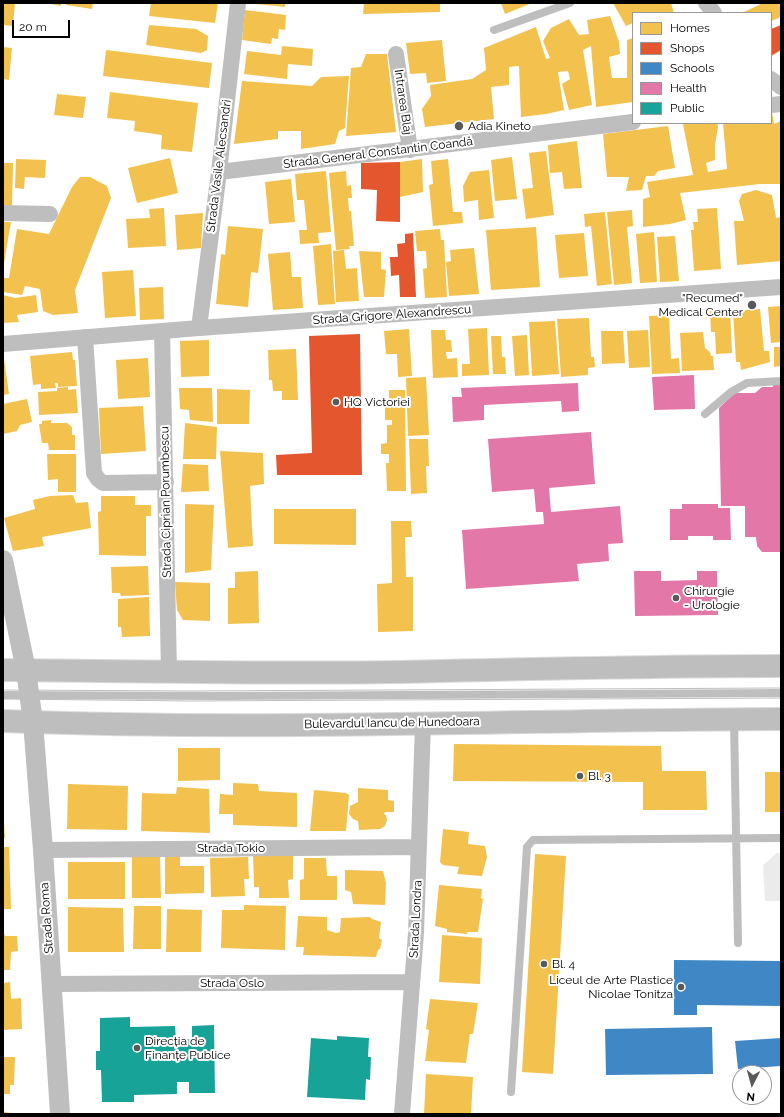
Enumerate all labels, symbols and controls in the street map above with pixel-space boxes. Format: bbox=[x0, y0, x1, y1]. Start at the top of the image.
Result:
scale bar bbox=[14, 12, 72, 38]
legend bbox=[632, 12, 772, 124]
text: 20 m bbox=[19, 20, 47, 34]
text: Homes bbox=[670, 21, 710, 35]
text: Shops bbox=[670, 41, 705, 55]
text: Schools bbox=[670, 61, 714, 75]
street label: Intrarea Blaj bbox=[391, 68, 415, 136]
text: Health bbox=[670, 81, 707, 95]
street label: Strada Vasile Alecsandri bbox=[204, 99, 234, 233]
text: Public bbox=[670, 101, 704, 115]
place label: Adia Kineto bbox=[468, 119, 531, 133]
marker: Adia Kineto bbox=[453, 120, 465, 132]
street label: Strada General Constantin Coandă bbox=[282, 134, 474, 172]
place label: "Recumed" Medical Center bbox=[659, 291, 743, 319]
marker: "Recumed" Medical Center bbox=[746, 299, 758, 311]
street label: Strada Grigore Alexandrescu bbox=[312, 302, 472, 328]
place label: HQ Victoriei bbox=[344, 395, 410, 409]
marker: HQ Victoriei bbox=[331, 397, 341, 407]
street label: Strada Ciprian Porumbescu bbox=[157, 426, 175, 578]
place label: Chirurgie - Urologie bbox=[684, 584, 740, 612]
marker: Chirurgie - Urologie bbox=[671, 593, 681, 603]
street label: Bulevardul Iancu de Hunedoara bbox=[304, 714, 480, 732]
place label: Bl. 3 bbox=[588, 769, 611, 783]
marker: Bl. 3 bbox=[575, 771, 585, 781]
street label: Strada Tokio bbox=[197, 841, 265, 855]
street label: Strada Londra bbox=[407, 880, 425, 958]
street label: Strada Roma bbox=[37, 882, 57, 954]
place label: Bl. 4 bbox=[552, 957, 575, 971]
marker: Bl. 4 bbox=[539, 959, 549, 969]
place label: Liceul de Arte Plastice Nicolae Tonitza bbox=[549, 973, 673, 1001]
street label: Strada Oslo bbox=[200, 976, 264, 990]
marker: Liceul de Arte Plastice Nicolae Tonitza bbox=[676, 982, 686, 992]
place label: Direcția de Finanțe Publice bbox=[145, 1034, 231, 1062]
marker: Direcția de Finanțe Publice bbox=[132, 1043, 142, 1053]
north arrow bbox=[732, 1065, 772, 1105]
text: N bbox=[746, 1090, 756, 1103]

